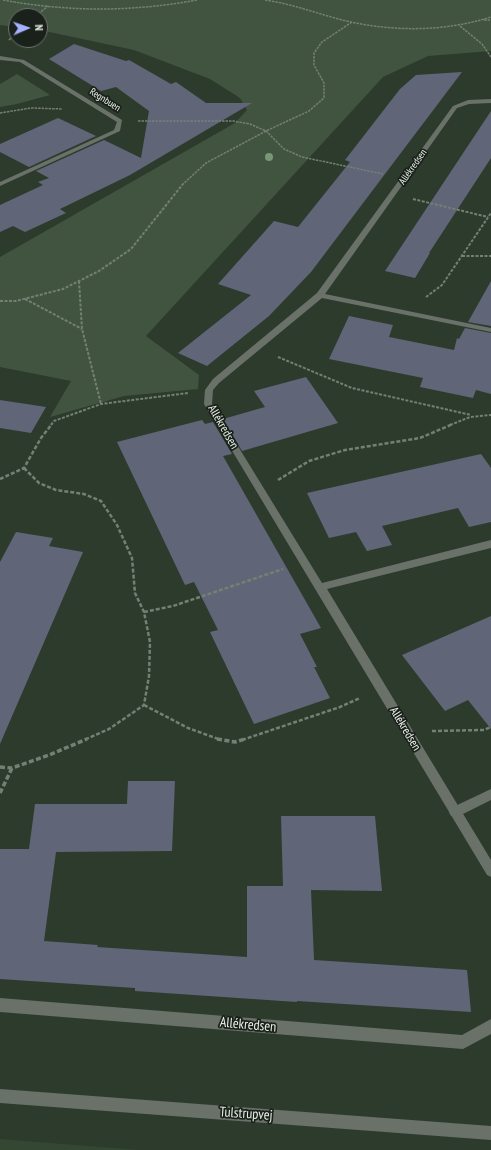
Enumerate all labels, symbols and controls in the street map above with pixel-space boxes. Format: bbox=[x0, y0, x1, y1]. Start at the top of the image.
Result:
north arrow bbox=[8, 8, 48, 48]
text: N bbox=[32, 24, 46, 31]
street label: Regnbuen bbox=[87, 86, 123, 114]
street label: Allékredsen bbox=[396, 147, 430, 187]
street label: Allékredsen bbox=[205, 402, 241, 452]
street label: Allékredsen bbox=[386, 704, 424, 754]
street label: Allékredsen bbox=[219, 1014, 277, 1036]
street label: Tulstrupvej bbox=[219, 1104, 273, 1124]

